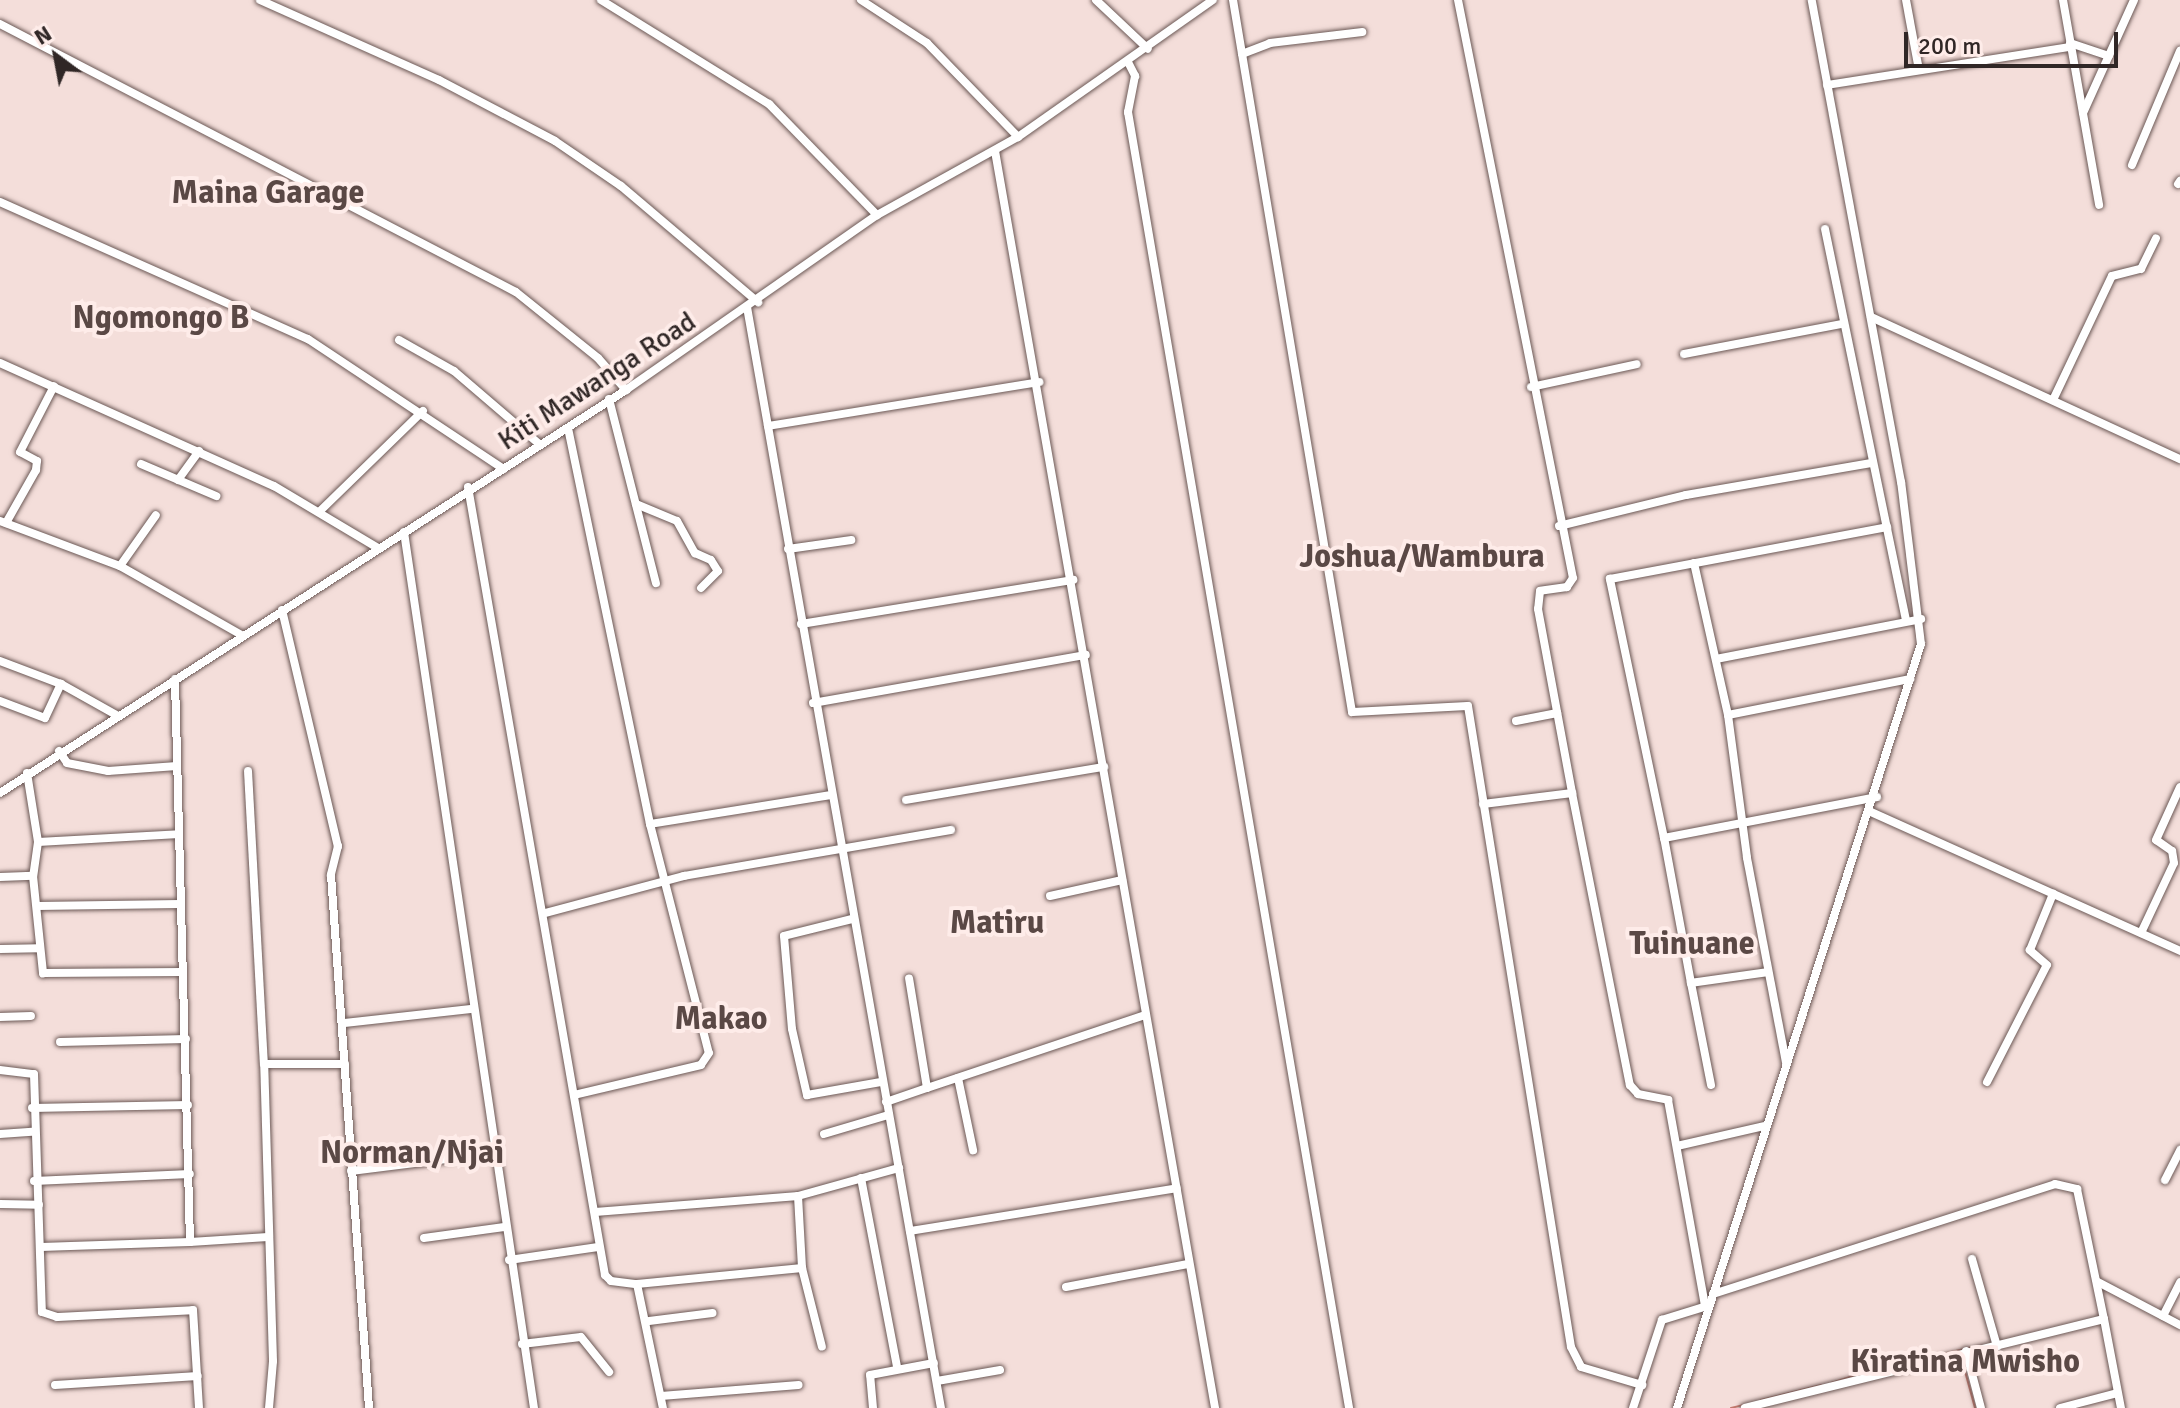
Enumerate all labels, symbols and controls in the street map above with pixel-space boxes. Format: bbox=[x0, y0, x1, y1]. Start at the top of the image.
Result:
north arrow bbox=[16, 16, 96, 96]
scale bar bbox=[1908, 16, 2122, 66]
text: N bbox=[29, 20, 57, 51]
text: 200 m bbox=[1918, 31, 1981, 61]
district label: Maina Garage bbox=[172, 174, 364, 212]
district label: Ngomongo B bbox=[73, 299, 249, 337]
street label: Kiti Mawanga Road bbox=[492, 305, 702, 457]
district label: Joshua/Wambura bbox=[1299, 538, 1545, 576]
district label: Matiru bbox=[950, 904, 1044, 942]
district label: Tuinuane bbox=[1629, 925, 1755, 963]
district label: Makao bbox=[675, 1000, 767, 1038]
district label: Norman/Njai bbox=[320, 1134, 504, 1172]
district label: Kiratina Mwisho bbox=[1850, 1343, 2080, 1381]

